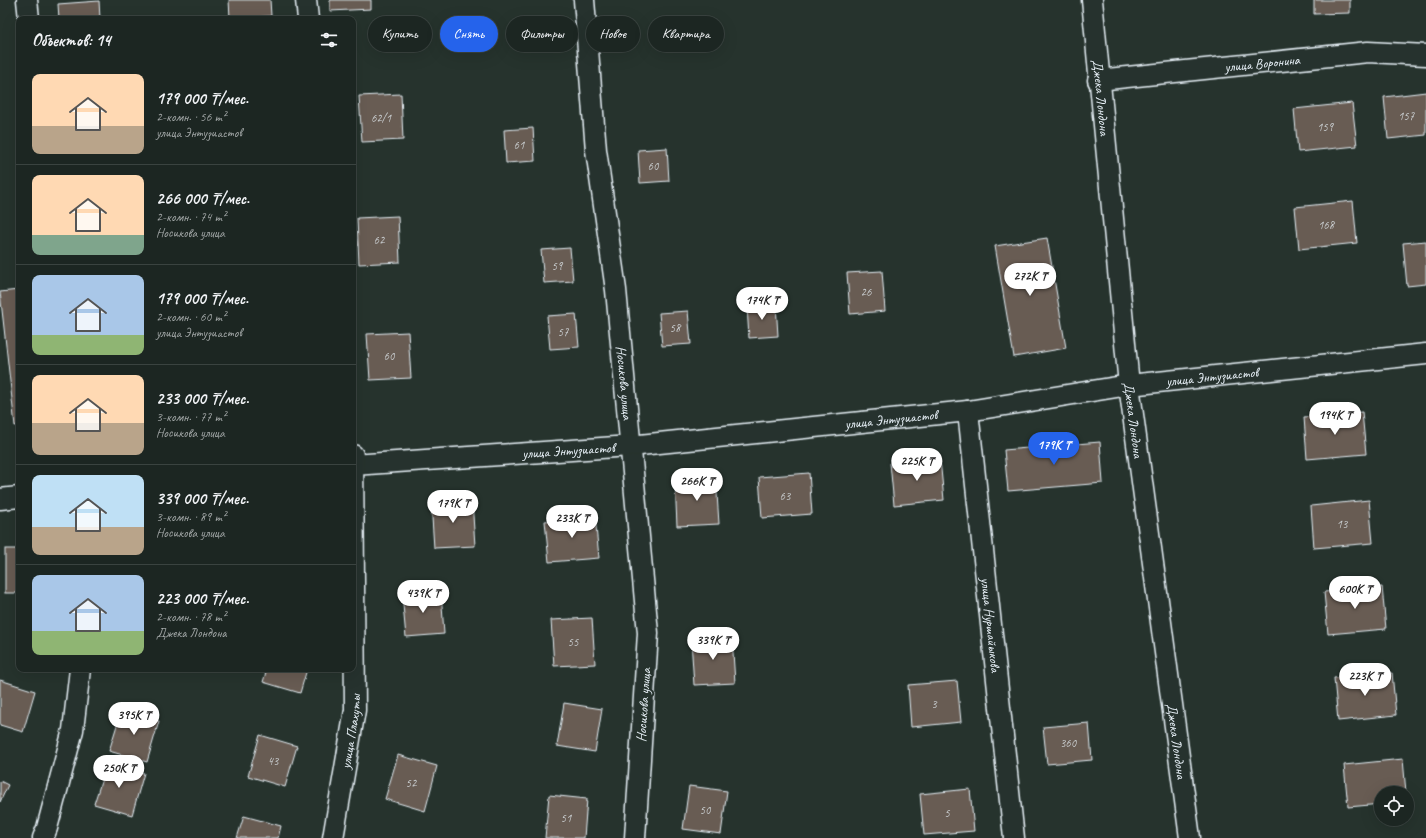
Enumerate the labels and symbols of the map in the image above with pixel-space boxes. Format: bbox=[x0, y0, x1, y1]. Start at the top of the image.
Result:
street label: улица Воронина bbox=[1223, 51, 1301, 76]
street label: Джека Лондона bbox=[1089, 59, 1113, 138]
house number: 157 bbox=[1398, 108, 1415, 124]
house number: 62/1 bbox=[371, 110, 392, 126]
house number: 159 bbox=[1317, 119, 1335, 135]
house number: 61 bbox=[514, 137, 525, 153]
house number: 60 bbox=[648, 158, 660, 174]
house number: 168 bbox=[1318, 217, 1336, 233]
house number: 62 bbox=[374, 232, 386, 248]
house number: 59 bbox=[552, 258, 564, 274]
pin: 272K ₸ bbox=[997, 263, 1063, 297]
house number: 26 bbox=[861, 284, 872, 300]
pin: 174K ₸ bbox=[729, 287, 795, 321]
house number: 58 bbox=[670, 320, 682, 336]
house number: 57 bbox=[558, 324, 569, 340]
street label: Носикова улица bbox=[612, 345, 636, 421]
house number: 60 bbox=[384, 348, 396, 364]
street label: улица Энтузиастов bbox=[1164, 363, 1262, 390]
street label: Джека Лондона bbox=[1120, 381, 1147, 460]
pin: 194K ₸ bbox=[1302, 402, 1368, 436]
street label: улица Энтузиастов bbox=[843, 406, 941, 433]
pin: 179K ₸ bbox=[1021, 432, 1087, 466]
street label: улица Энтузиастов bbox=[521, 439, 618, 462]
pin: 225K ₸ bbox=[884, 448, 950, 482]
pin: 266K ₸ bbox=[664, 468, 730, 502]
house number: 63 bbox=[780, 488, 792, 504]
pin: 179K ₸ bbox=[420, 490, 486, 524]
pin: 233K ₸ bbox=[539, 505, 605, 539]
house number: 13 bbox=[1337, 516, 1349, 532]
street label: улица Нуршайыкова bbox=[977, 576, 1004, 674]
pin: 600K ₸ bbox=[1322, 576, 1388, 610]
pin: 439K ₸ bbox=[390, 580, 456, 614]
pin: 339K ₸ bbox=[680, 627, 746, 661]
house number: 55 bbox=[568, 634, 579, 650]
pin: 223K ₸ bbox=[1332, 663, 1398, 697]
street label: Носикова улица bbox=[632, 667, 655, 742]
street label: улица Плахуты bbox=[337, 693, 364, 771]
house number: 3 bbox=[931, 696, 938, 712]
pin: 395K ₸ bbox=[101, 702, 167, 736]
street label: Джека Лондона bbox=[1163, 702, 1190, 781]
house number: 360 bbox=[1060, 735, 1078, 751]
house number: 43 bbox=[268, 753, 280, 769]
pin: 250K ₸ bbox=[86, 755, 152, 789]
house number: 52 bbox=[406, 775, 418, 791]
house number: 50 bbox=[700, 802, 712, 818]
house number: 5 bbox=[944, 805, 950, 821]
house number: 51 bbox=[561, 810, 572, 826]

